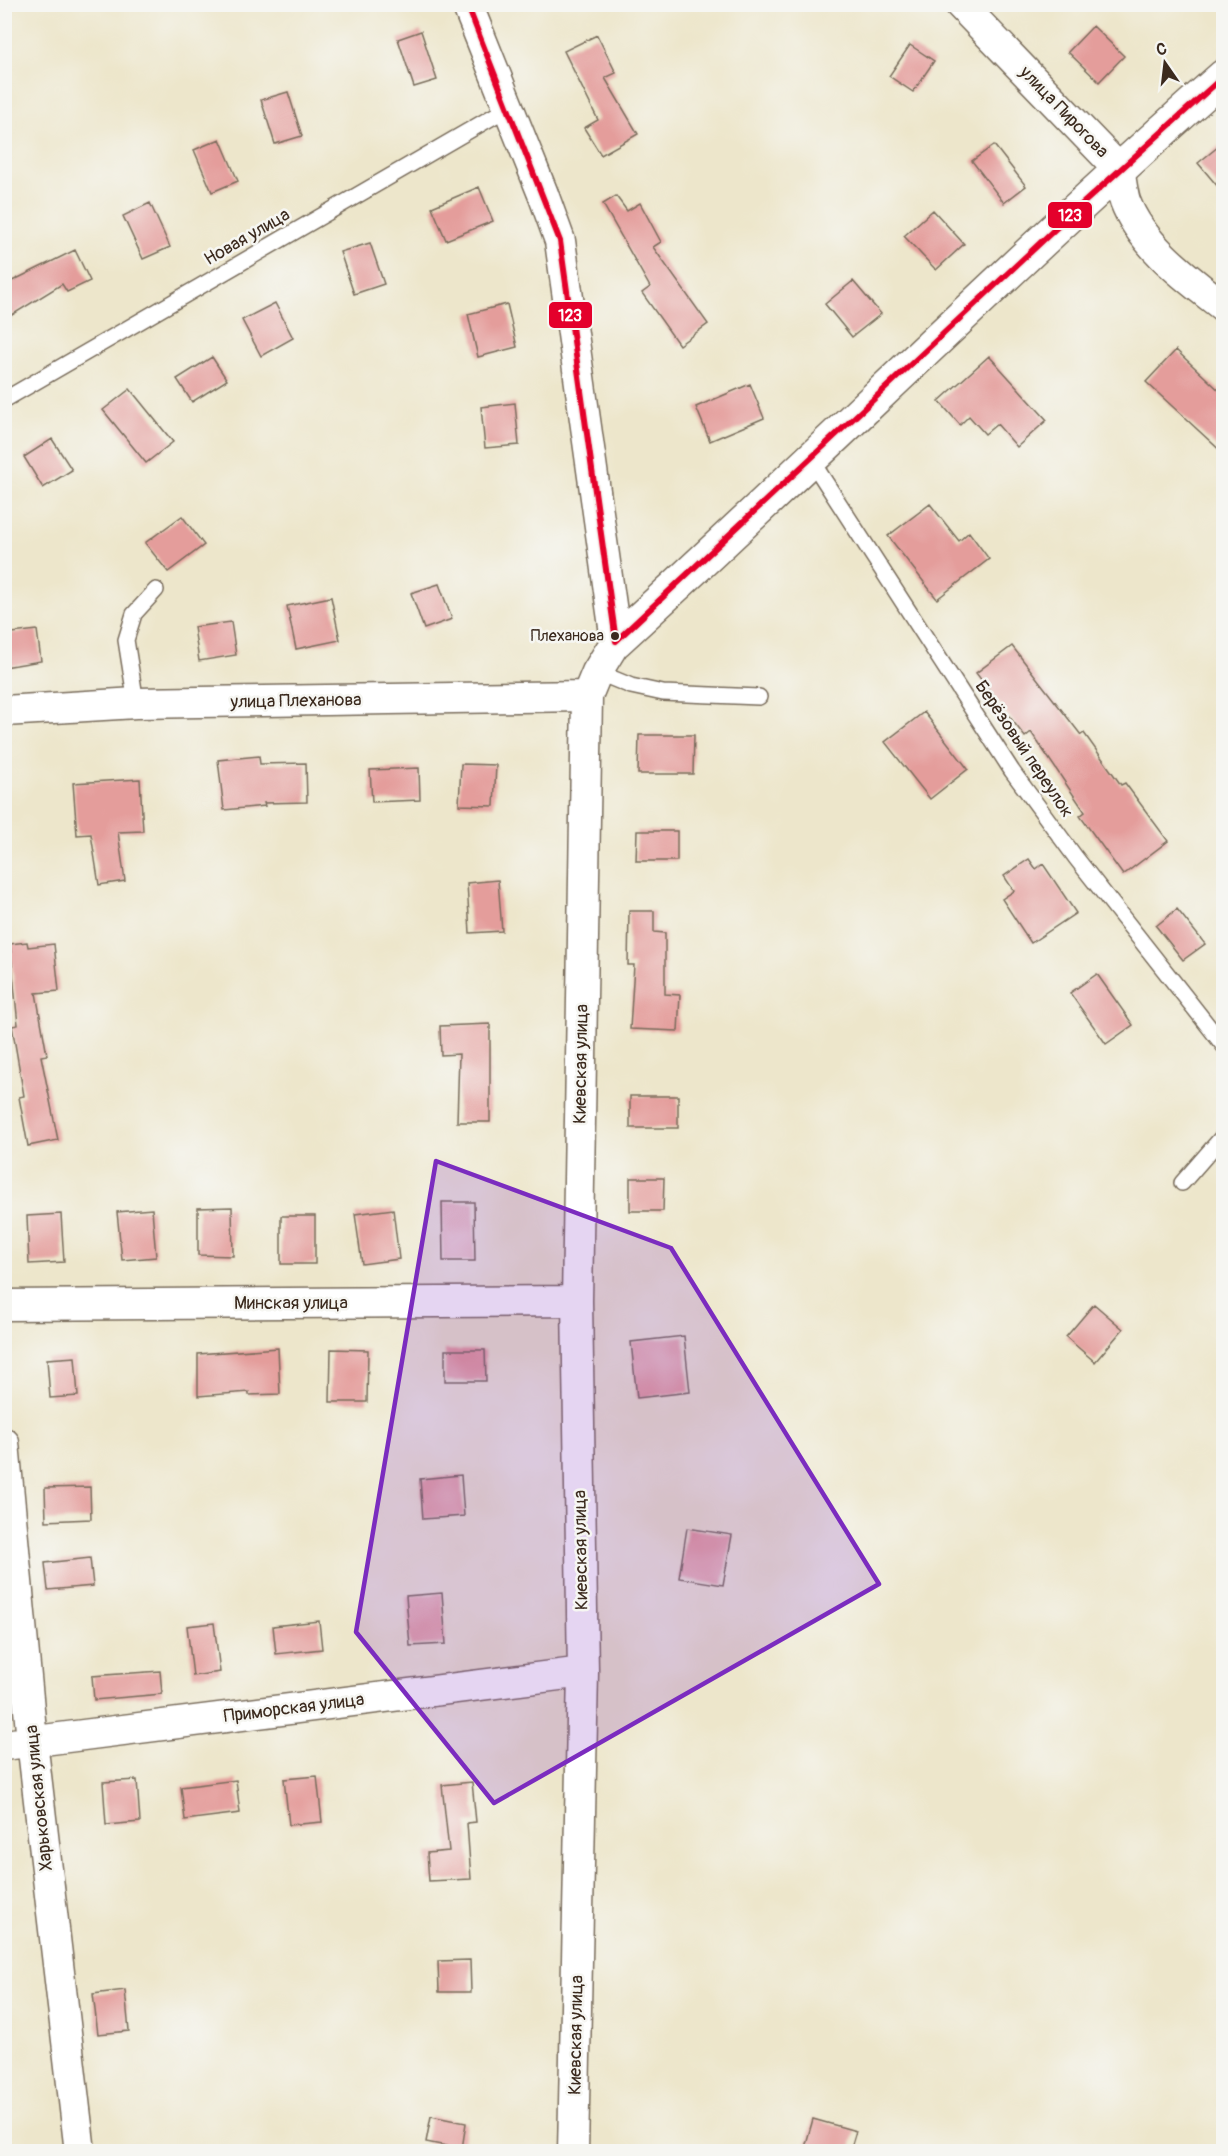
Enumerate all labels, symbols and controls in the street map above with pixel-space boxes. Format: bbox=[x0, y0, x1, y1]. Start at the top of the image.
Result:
north arrow bbox=[1135, 33, 1195, 93]
text: С bbox=[1154, 38, 1169, 60]
street label: улица Пирогова bbox=[1014, 61, 1114, 163]
line badge: 123 bbox=[1047, 201, 1093, 229]
street label: Новая улица bbox=[200, 203, 294, 271]
text: 123 bbox=[1058, 206, 1082, 226]
line badge: 123 bbox=[548, 301, 593, 329]
text: 123 bbox=[558, 306, 582, 326]
place label: Плеханова bbox=[531, 626, 604, 646]
marker: Плеханова bbox=[609, 630, 621, 642]
street label: Берёзовый переулок bbox=[970, 676, 1078, 822]
street label: улица Плеханова bbox=[229, 688, 362, 714]
street label: Киевская улица bbox=[568, 1004, 594, 1124]
street label: Минская улица bbox=[234, 1292, 348, 1315]
street label: Киевская улица bbox=[568, 1490, 594, 1610]
street label: Приморская улица bbox=[222, 1688, 366, 1728]
street label: Харьковская улица bbox=[20, 1724, 58, 1872]
street label: Киевская улица bbox=[563, 1975, 589, 2095]

